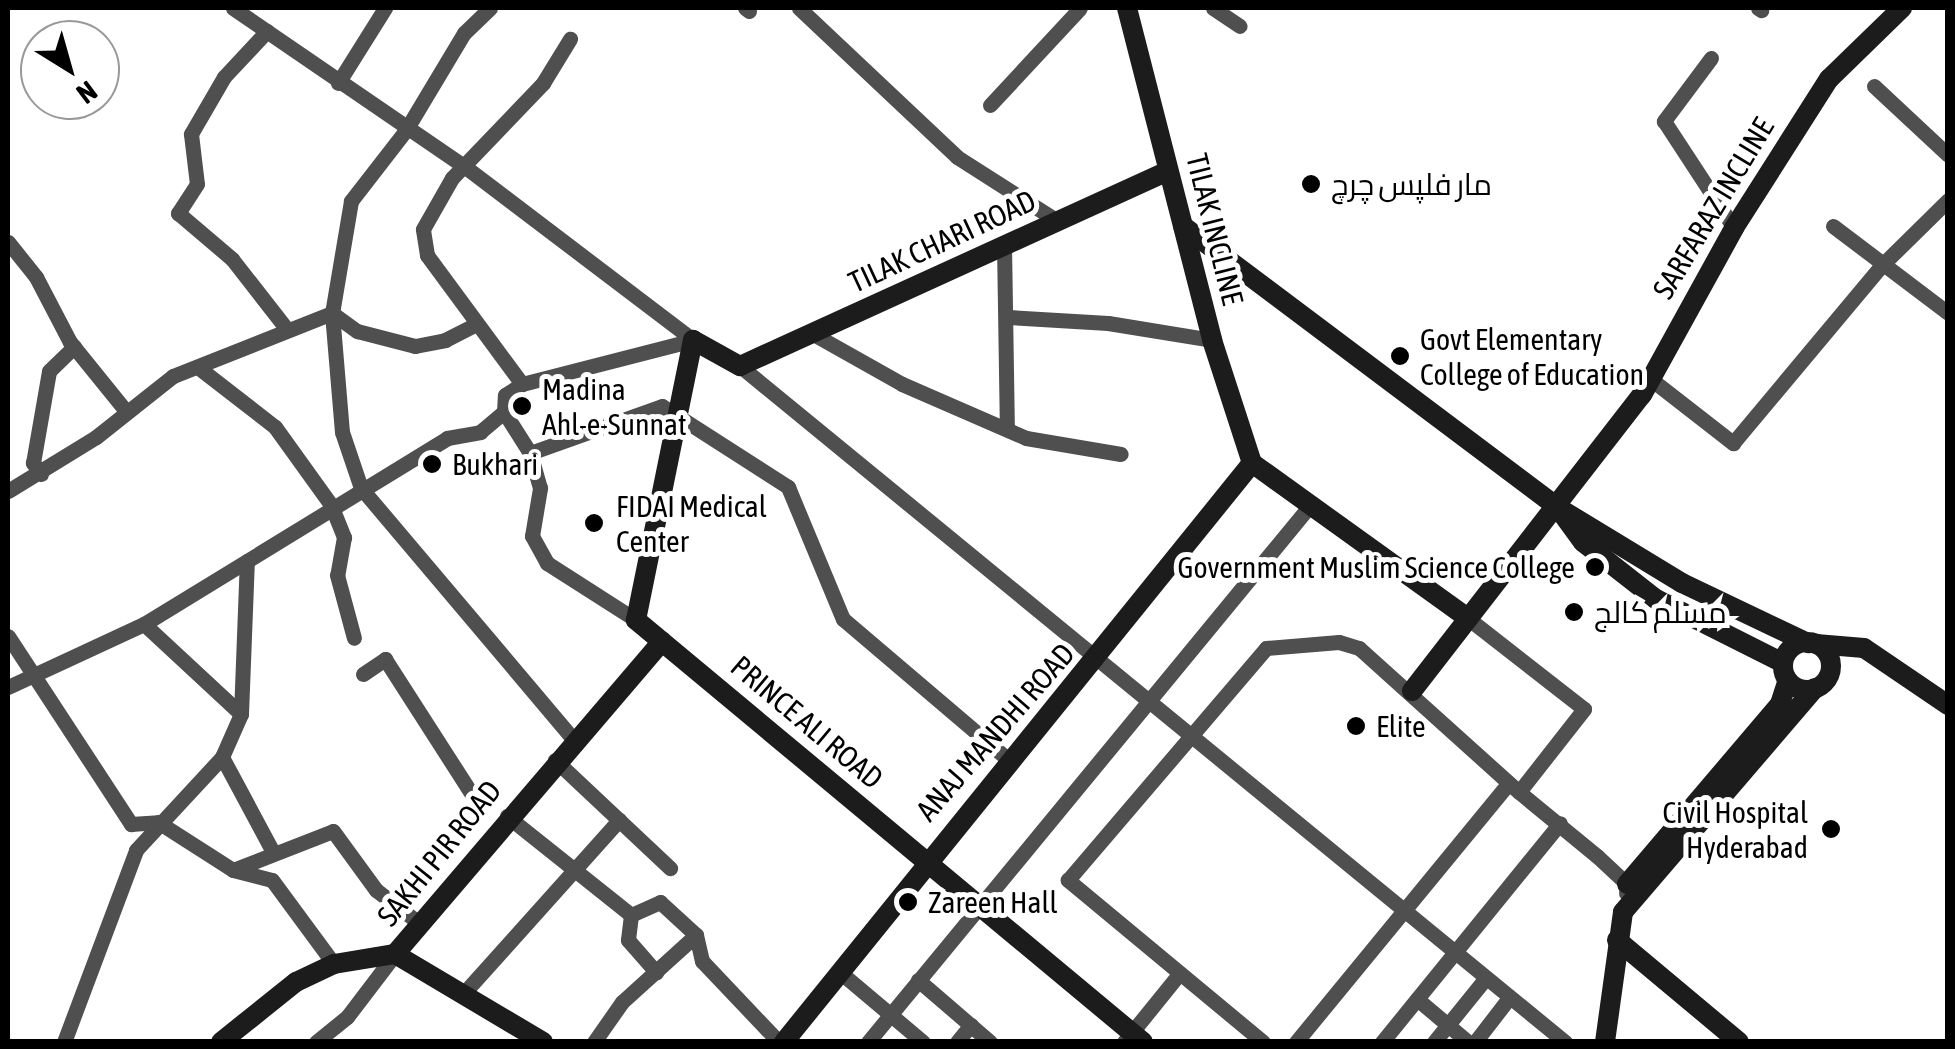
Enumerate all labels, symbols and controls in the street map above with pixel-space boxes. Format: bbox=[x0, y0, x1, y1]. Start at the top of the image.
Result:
north arrow bbox=[20, 20, 120, 120]
text: N bbox=[71, 75, 103, 110]
street label: SARFARAZ INCLINE bbox=[1645, 111, 1781, 305]
street label: TILAK INCLINE bbox=[1179, 150, 1251, 308]
place label: مار فلپس چرچ bbox=[1331, 166, 1492, 202]
marker: مار فلپس چرچ bbox=[1300, 173, 1322, 195]
street label: TILAK CHARI ROAD bbox=[843, 182, 1041, 300]
place label: Govt Elementary College of Education bbox=[1420, 321, 1644, 392]
marker: Govt Elementary College of Education bbox=[1389, 345, 1411, 367]
place label: Madina Ahl-e-Sunnat bbox=[542, 371, 687, 442]
marker: Madina Ahl-e-Sunnat bbox=[511, 395, 533, 417]
place label: Bukhari bbox=[452, 446, 538, 482]
marker: Bukhari bbox=[421, 453, 443, 475]
place label: FIDAI Medical Center bbox=[616, 488, 767, 558]
marker: FIDAI Medical Center bbox=[581, 510, 607, 536]
place label: Government Muslim Science College bbox=[1178, 549, 1575, 585]
marker: Government Muslim Science College bbox=[1584, 556, 1606, 578]
place label: مسلم کالج bbox=[1594, 594, 1727, 630]
marker: مسلم کالج bbox=[1563, 601, 1585, 623]
street label: ANAJ MANDHI ROAD bbox=[908, 636, 1082, 828]
street label: PRINCE ALI ROAD bbox=[724, 648, 890, 796]
place label: Elite bbox=[1376, 708, 1426, 744]
marker: Elite bbox=[1345, 715, 1367, 737]
street label: SAKHI PIR ROAD bbox=[370, 773, 508, 933]
place label: Civil Hospital Hyderabad bbox=[1663, 794, 1808, 864]
marker: Civil Hospital Hyderabad bbox=[1818, 816, 1844, 842]
place label: Zareen Hall bbox=[928, 884, 1057, 920]
marker: Zareen Hall bbox=[897, 891, 919, 913]

